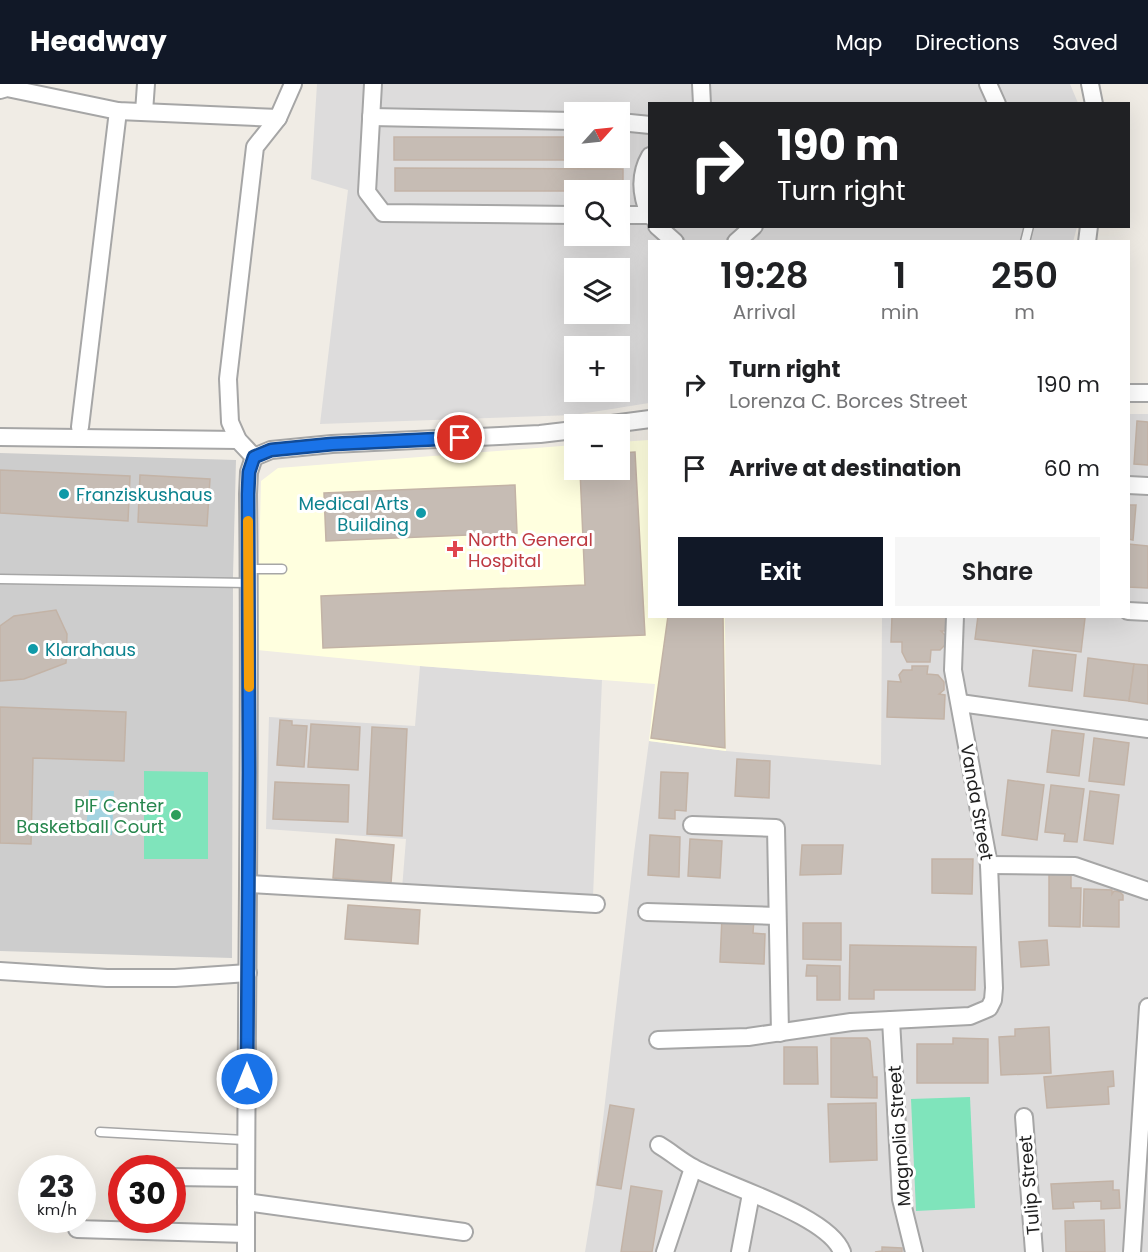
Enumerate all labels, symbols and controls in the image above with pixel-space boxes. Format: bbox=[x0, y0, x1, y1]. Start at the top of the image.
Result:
text: Headway bbox=[30, 22, 167, 61]
text: Map bbox=[836, 28, 882, 57]
text: Directions bbox=[915, 28, 1019, 57]
text: Saved bbox=[1052, 28, 1118, 57]
north arrow bbox=[564, 102, 630, 168]
map controls bbox=[564, 102, 630, 480]
text: 190 m bbox=[777, 116, 899, 175]
icon: right bbox=[678, 126, 756, 204]
text: Turn right bbox=[777, 172, 906, 209]
button: search bbox=[564, 180, 630, 246]
text: 19:28 bbox=[720, 250, 809, 301]
text: 1 bbox=[893, 250, 906, 301]
text: 250 bbox=[991, 250, 1058, 301]
button: layers bbox=[564, 258, 630, 324]
text: Arrival bbox=[733, 298, 796, 326]
text: min bbox=[881, 298, 919, 326]
text: m bbox=[1014, 298, 1035, 326]
button: + bbox=[564, 336, 630, 402]
text: Turn right bbox=[729, 354, 840, 385]
icon: right bbox=[678, 368, 711, 401]
text: 190 m bbox=[1037, 369, 1100, 400]
text: Lorenza C. Borces Street bbox=[729, 387, 967, 415]
pin bbox=[434, 412, 485, 463]
button: − bbox=[564, 414, 630, 480]
icon: arrive bbox=[443, 421, 476, 454]
icon: arrive bbox=[678, 452, 711, 485]
text: Arrive at destination bbox=[729, 453, 961, 484]
text: 60 m bbox=[1044, 453, 1100, 484]
place label: Franziskushaus bbox=[76, 482, 212, 507]
marker: Franziskushaus bbox=[57, 487, 71, 501]
place label: Medical Arts Building bbox=[299, 491, 409, 537]
marker: Medical Arts Building bbox=[414, 506, 428, 520]
place label: North General Hospital bbox=[468, 527, 593, 573]
button: Exit bbox=[678, 537, 883, 606]
button: Share bbox=[895, 537, 1100, 606]
marker: North General Hospital bbox=[446, 540, 464, 558]
place label: Klarahaus bbox=[45, 637, 136, 662]
marker: Klarahaus bbox=[26, 642, 40, 656]
street label: Vanda Street bbox=[954, 742, 1000, 862]
place label: PIF Center Basketball Court bbox=[16, 793, 164, 839]
marker: PIF Center Basketball Court bbox=[169, 808, 183, 822]
position arrow bbox=[215, 1047, 279, 1111]
street label: Magnolia Street bbox=[882, 1065, 916, 1207]
street label: Tulip Street bbox=[1012, 1134, 1046, 1236]
speed limit sign: 30 bbox=[108, 1155, 186, 1233]
text: 23 bbox=[39, 1165, 75, 1208]
text: km/h bbox=[37, 1199, 77, 1220]

